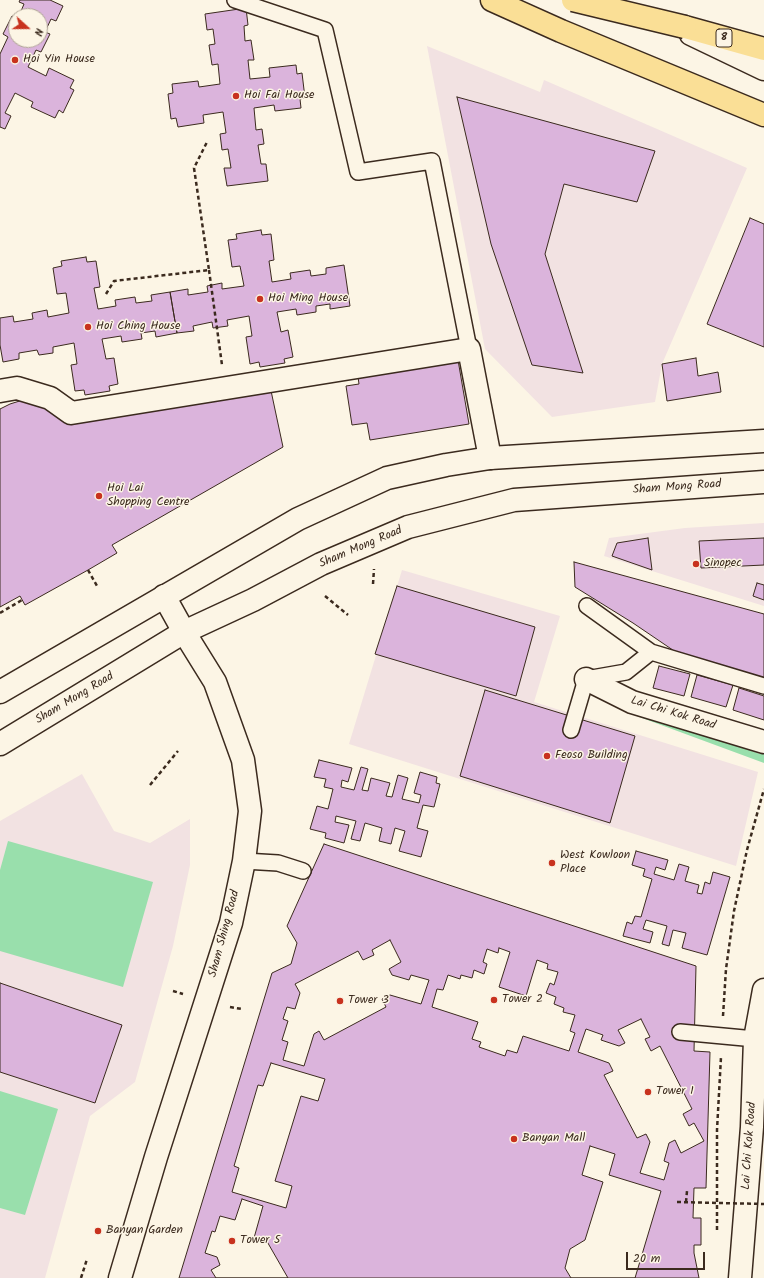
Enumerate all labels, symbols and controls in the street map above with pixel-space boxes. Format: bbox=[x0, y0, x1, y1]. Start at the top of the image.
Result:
north arrow bbox=[8, 8, 48, 48]
text: N bbox=[29, 25, 48, 38]
road number: 8 bbox=[716, 29, 732, 47]
place label: Hoi Yin House bbox=[23, 53, 95, 67]
marker: Hoi Yin House bbox=[10, 55, 20, 65]
place label: Hoi Fai House bbox=[244, 89, 314, 103]
marker: Hoi Fai House bbox=[231, 91, 241, 101]
place label: Hoi Ming House bbox=[268, 292, 348, 306]
marker: Hoi Ming House bbox=[255, 294, 265, 304]
place label: Hoi Ching House bbox=[96, 320, 180, 334]
marker: Hoi Ching House bbox=[83, 322, 93, 332]
street label: Sham Mong Road bbox=[632, 478, 722, 498]
place label: Hoi Lai Shopping Centre bbox=[107, 482, 189, 510]
marker: Hoi Lai Shopping Centre bbox=[94, 491, 104, 501]
street label: Sham Mong Road bbox=[317, 524, 405, 572]
place label: Sinopec bbox=[704, 557, 742, 571]
marker: Sinopec bbox=[691, 559, 701, 569]
street label: Sham Mong Road bbox=[33, 670, 117, 728]
street label: Lai Chi Kok Road bbox=[629, 694, 717, 734]
place label: Feoso Building bbox=[555, 749, 628, 763]
marker: Feoso Building bbox=[542, 751, 552, 761]
place label: West Kowloon Place bbox=[560, 849, 630, 877]
marker: West Kowloon Place bbox=[547, 858, 557, 868]
street label: Sham Shing Road bbox=[206, 889, 244, 979]
place label: Tower 2 bbox=[502, 993, 543, 1007]
place label: Tower 3 bbox=[348, 994, 389, 1008]
marker: Tower 2 bbox=[489, 995, 499, 1005]
marker: Tower 3 bbox=[335, 996, 345, 1006]
place label: Tower 1 bbox=[656, 1085, 694, 1099]
marker: Tower 1 bbox=[643, 1087, 653, 1097]
street label: Lai Chi Kok Road bbox=[740, 1102, 760, 1190]
place label: Banyan Mall bbox=[522, 1132, 585, 1146]
marker: Banyan Mall bbox=[509, 1134, 519, 1144]
place label: Banyan Garden bbox=[106, 1224, 183, 1238]
marker: Banyan Garden bbox=[93, 1226, 103, 1236]
place label: Tower 5 bbox=[240, 1234, 281, 1248]
marker: Tower 5 bbox=[227, 1236, 237, 1246]
scale bar bbox=[628, 1244, 707, 1270]
text: 20 m bbox=[633, 1249, 660, 1268]

